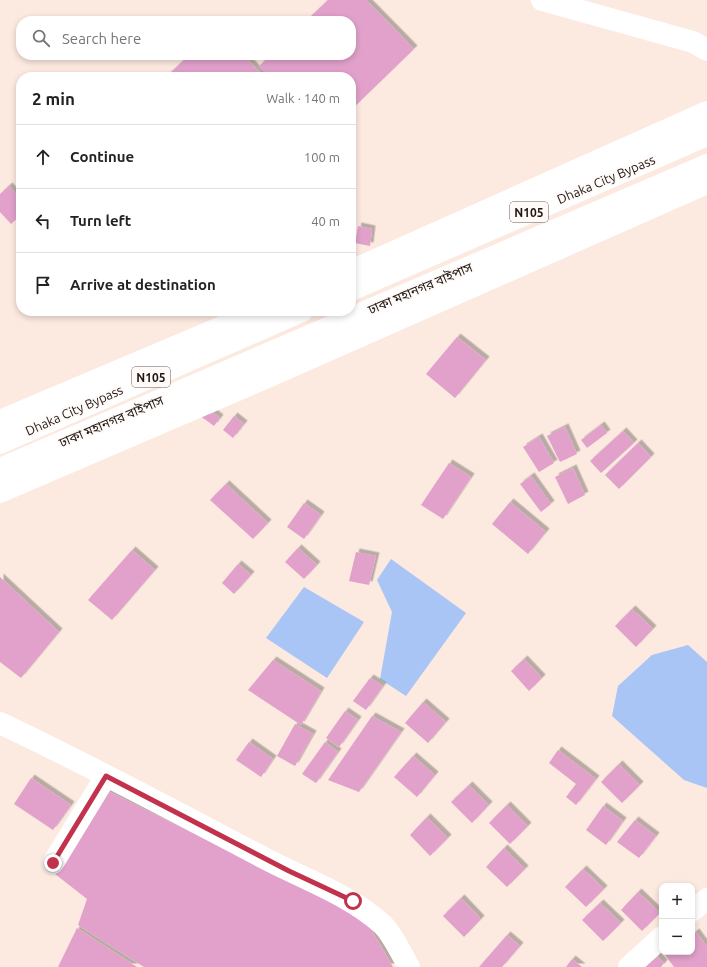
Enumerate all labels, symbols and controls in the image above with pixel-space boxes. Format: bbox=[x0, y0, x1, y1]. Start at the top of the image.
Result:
search box bbox=[16, 16, 356, 60]
icon: search bbox=[30, 27, 52, 49]
text: Search here bbox=[62, 30, 141, 47]
text: 2 min bbox=[32, 89, 75, 108]
text: Walk · 140 m bbox=[266, 91, 340, 105]
icon: ahead bbox=[32, 146, 54, 168]
text: Continue bbox=[70, 148, 134, 165]
text: 100 m bbox=[304, 150, 340, 164]
street label: Dhaka City Bypass bbox=[555, 152, 657, 206]
road number: N105 bbox=[510, 202, 548, 222]
icon: left bbox=[32, 210, 54, 232]
text: Turn left bbox=[70, 212, 131, 229]
text: 40 m bbox=[311, 214, 340, 228]
street label: ঢাকা মহানগর বাইপাস bbox=[365, 259, 475, 317]
icon: arrive bbox=[32, 274, 54, 296]
text: Arrive at destination bbox=[70, 276, 216, 293]
road number: N105 bbox=[132, 367, 170, 387]
street label: Dhaka City Bypass bbox=[23, 382, 125, 438]
street label: ঢাকা মহানগর বাইপাস bbox=[56, 392, 166, 450]
route end bbox=[44, 854, 62, 872]
map controls bbox=[659, 883, 695, 955]
button: + bbox=[659, 883, 695, 919]
route start bbox=[344, 892, 362, 910]
button: − bbox=[659, 919, 695, 955]

